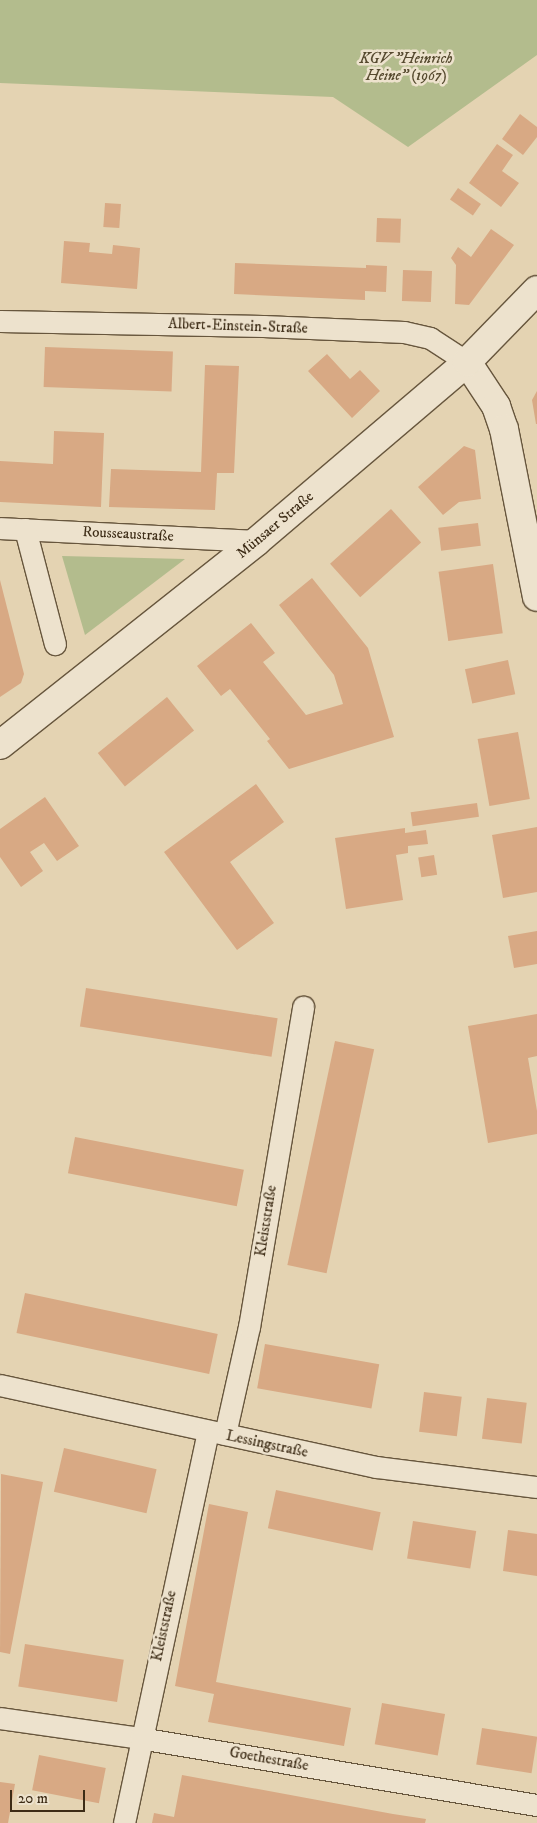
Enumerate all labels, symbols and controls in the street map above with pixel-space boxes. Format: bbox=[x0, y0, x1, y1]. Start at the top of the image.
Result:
park label: KGV "Heinrich Heine" (1967) bbox=[359, 49, 453, 84]
street label: Albert-Einstein-Straße bbox=[168, 315, 308, 337]
street label: Münsaer Straße bbox=[233, 488, 317, 562]
street label: Rousseaustraße bbox=[82, 523, 174, 545]
street label: Kleiststraße bbox=[251, 1184, 281, 1258]
street label: Lessingstraße bbox=[224, 1427, 310, 1461]
street label: Kleiststraße bbox=[148, 1589, 180, 1663]
street label: Goethestraße bbox=[228, 1743, 310, 1775]
scale bar bbox=[12, 1780, 88, 1812]
text: 20 m bbox=[18, 1789, 48, 1808]

